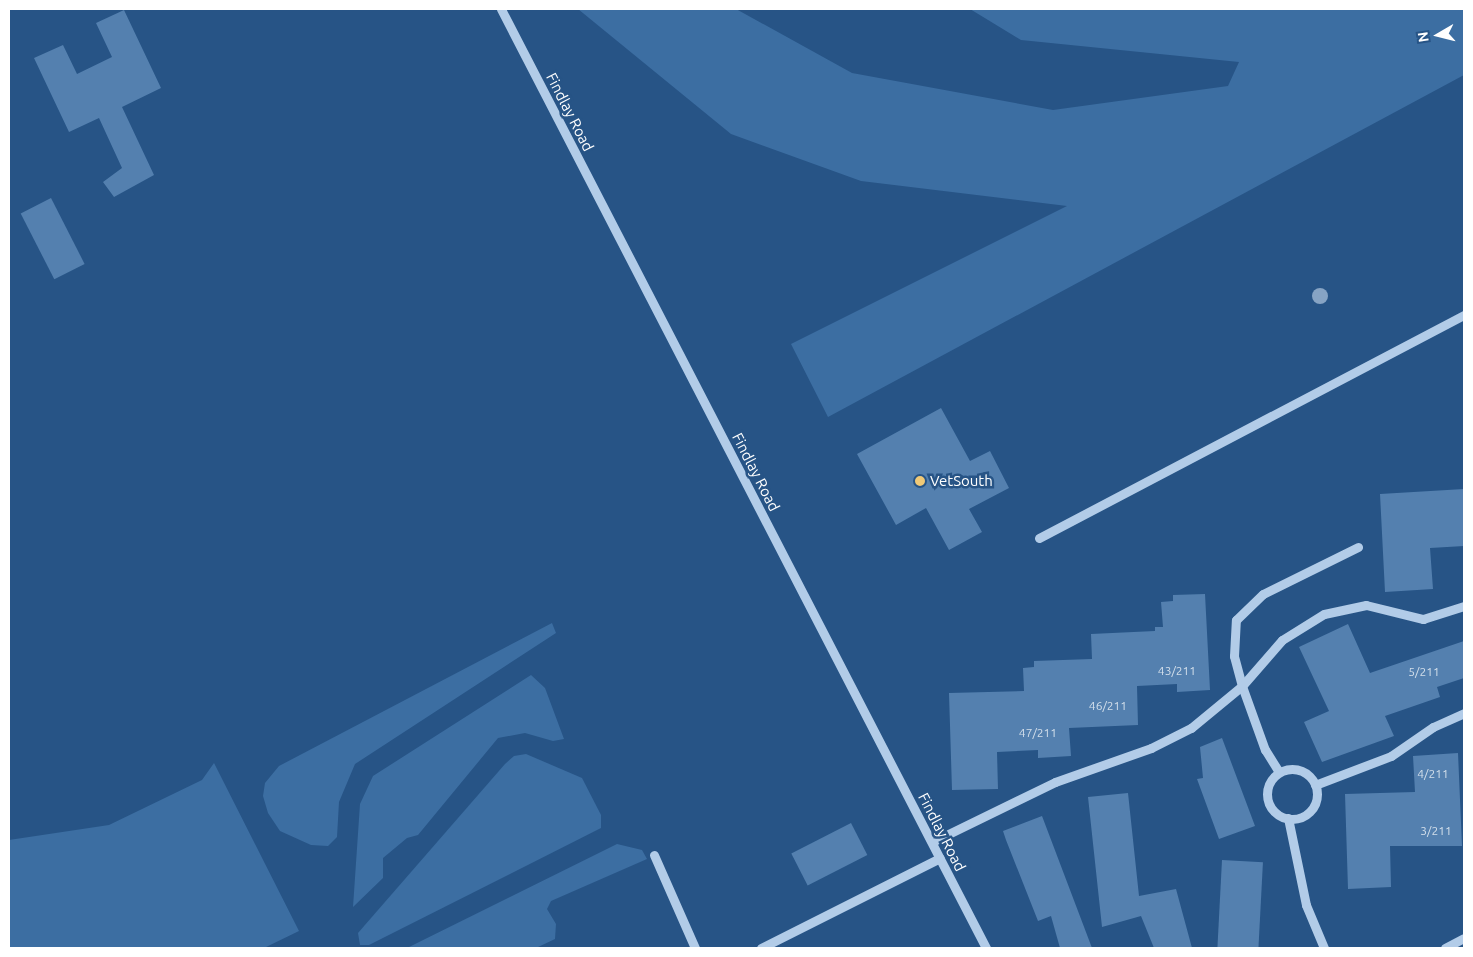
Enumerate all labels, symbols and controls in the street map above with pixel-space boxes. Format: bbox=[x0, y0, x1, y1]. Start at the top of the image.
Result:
north arrow bbox=[1413, 10, 1463, 60]
text: N bbox=[1414, 31, 1432, 43]
street label: Findlay Road bbox=[543, 70, 597, 154]
street label: Findlay Road bbox=[729, 430, 783, 514]
place label: VetSouth bbox=[930, 472, 993, 490]
marker: VetSouth bbox=[914, 475, 926, 487]
house number: 43/211 bbox=[1158, 664, 1196, 678]
house number: 5/211 bbox=[1408, 665, 1440, 679]
house number: 46/211 bbox=[1089, 699, 1127, 713]
house number: 47/211 bbox=[1019, 726, 1057, 740]
house number: 4/211 bbox=[1417, 767, 1449, 781]
street label: Findlay Road bbox=[915, 790, 969, 874]
house number: 3/211 bbox=[1420, 824, 1452, 838]

